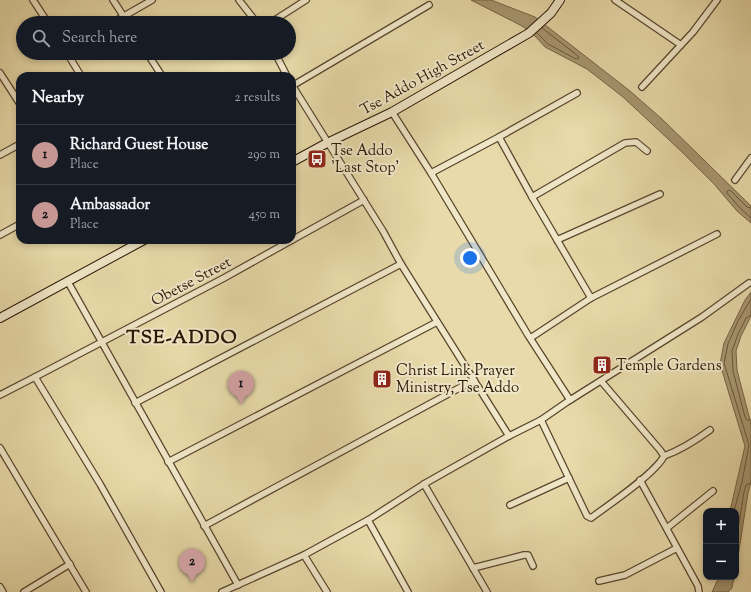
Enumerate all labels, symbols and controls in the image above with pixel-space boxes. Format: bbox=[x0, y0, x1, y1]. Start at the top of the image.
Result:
search box bbox=[16, 16, 296, 60]
icon: search bbox=[30, 27, 52, 49]
text: Search here bbox=[62, 28, 137, 49]
street label: Tse Addo High Street bbox=[357, 35, 489, 121]
text: Nearby bbox=[32, 86, 84, 110]
text: 2 results bbox=[235, 89, 280, 107]
text: Richard Guest House bbox=[70, 135, 208, 156]
place label: Tse Addo 'Last Stop' bbox=[331, 141, 399, 179]
text: 1 bbox=[43, 146, 47, 164]
text: 290 m bbox=[247, 146, 280, 164]
bus stop icon: Tse Addo 'Last Stop' bbox=[306, 148, 328, 170]
text: Place bbox=[70, 156, 99, 174]
text: Ambassador bbox=[70, 195, 150, 216]
text: 2 bbox=[42, 206, 48, 224]
text: 450 m bbox=[249, 206, 280, 224]
text: Place bbox=[70, 216, 99, 234]
your location bbox=[460, 248, 480, 268]
street label: Obetse Street bbox=[148, 252, 235, 312]
district label: TSE-ADDO bbox=[126, 325, 238, 352]
building icon: Temple Gardens bbox=[591, 354, 613, 376]
place label: Temple Gardens bbox=[616, 356, 722, 377]
place label: Christ Link Prayer Ministry, Tse Addo bbox=[396, 361, 519, 399]
building icon: Christ Link Prayer Ministry, Tse Addo bbox=[371, 368, 393, 390]
pin: 1 bbox=[228, 371, 254, 404]
map controls bbox=[703, 508, 739, 580]
button: + bbox=[703, 508, 739, 544]
button: − bbox=[703, 544, 739, 580]
pin: 2 bbox=[179, 549, 205, 582]

